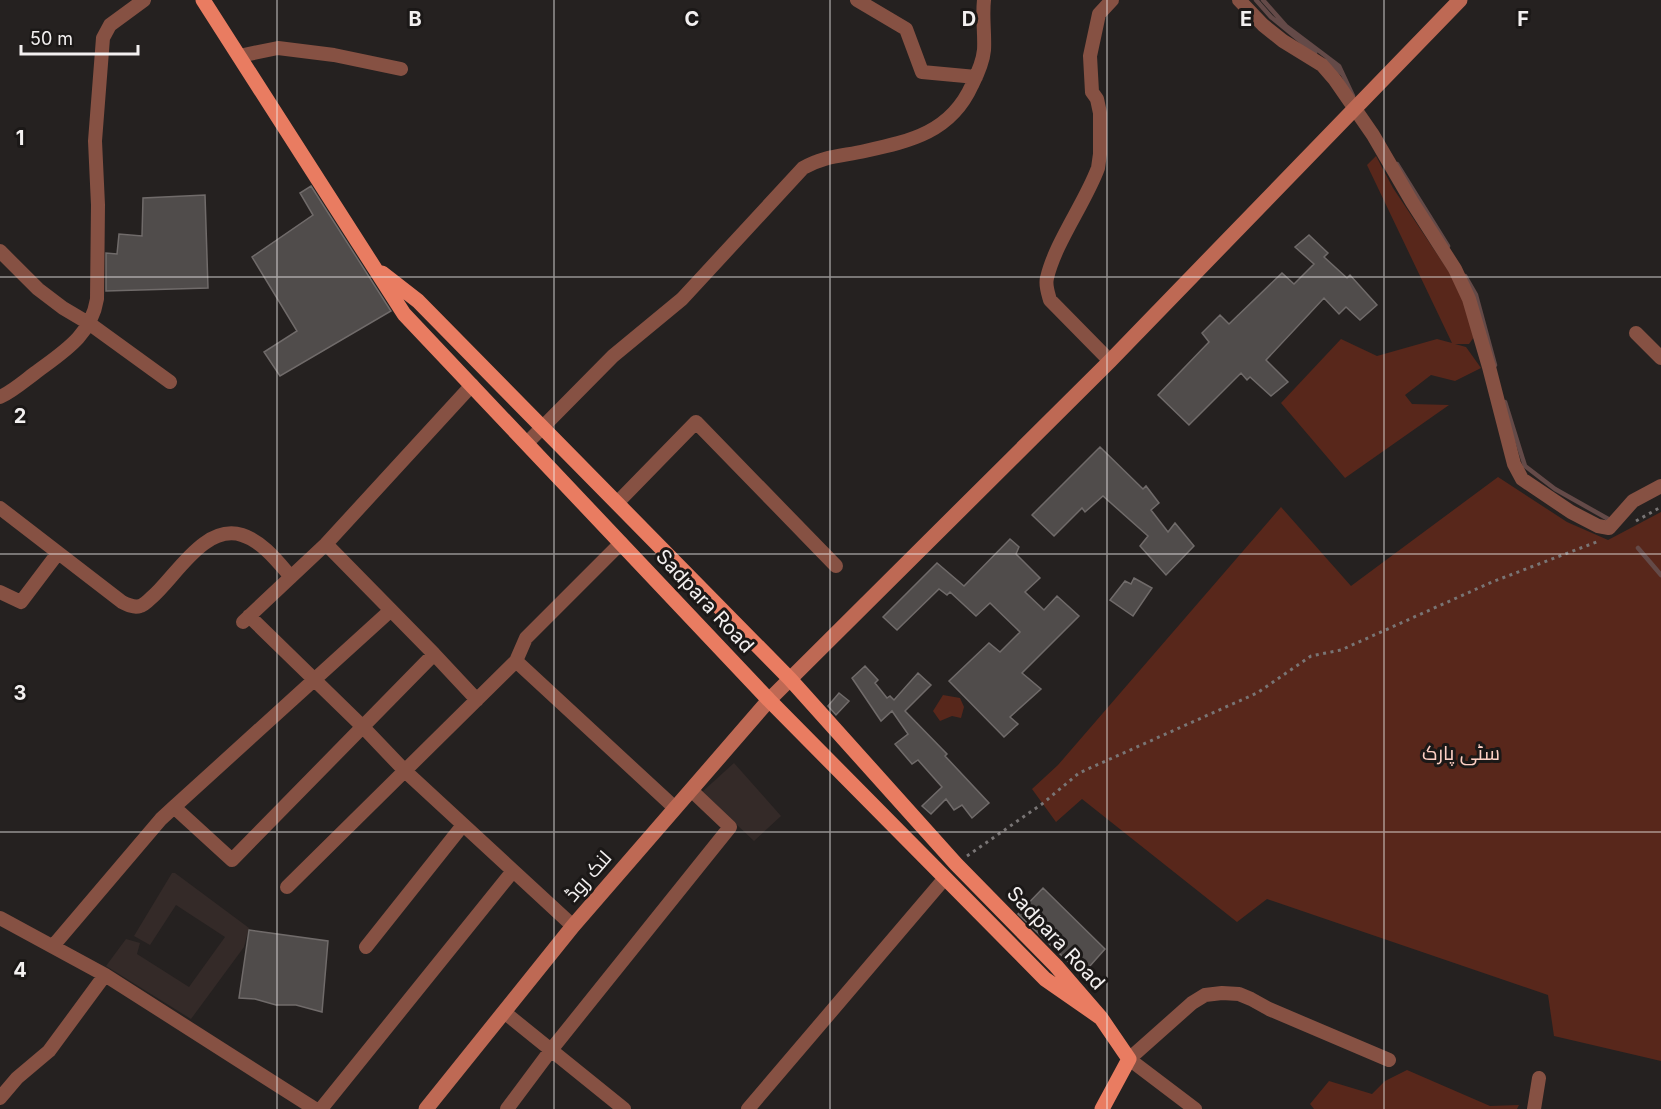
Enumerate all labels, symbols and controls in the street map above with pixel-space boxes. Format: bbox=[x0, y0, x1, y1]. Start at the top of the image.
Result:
text: B bbox=[408, 7, 422, 31]
text: C bbox=[685, 7, 699, 31]
text: D bbox=[962, 7, 976, 31]
text: E bbox=[1240, 7, 1252, 31]
text: F bbox=[1517, 7, 1529, 31]
scale bar bbox=[21, 18, 138, 56]
text: 50 m bbox=[30, 28, 73, 49]
text: 1 bbox=[16, 126, 24, 150]
text: 2 bbox=[14, 404, 26, 428]
street label: Sadpara Road bbox=[651, 544, 759, 658]
text: 3 bbox=[14, 681, 26, 705]
park label: سٹی پارک bbox=[1422, 741, 1500, 766]
street label: لنک روڈ bbox=[560, 846, 616, 906]
street label: Sadpara Road bbox=[1002, 881, 1110, 995]
text: 4 bbox=[13, 958, 27, 982]

